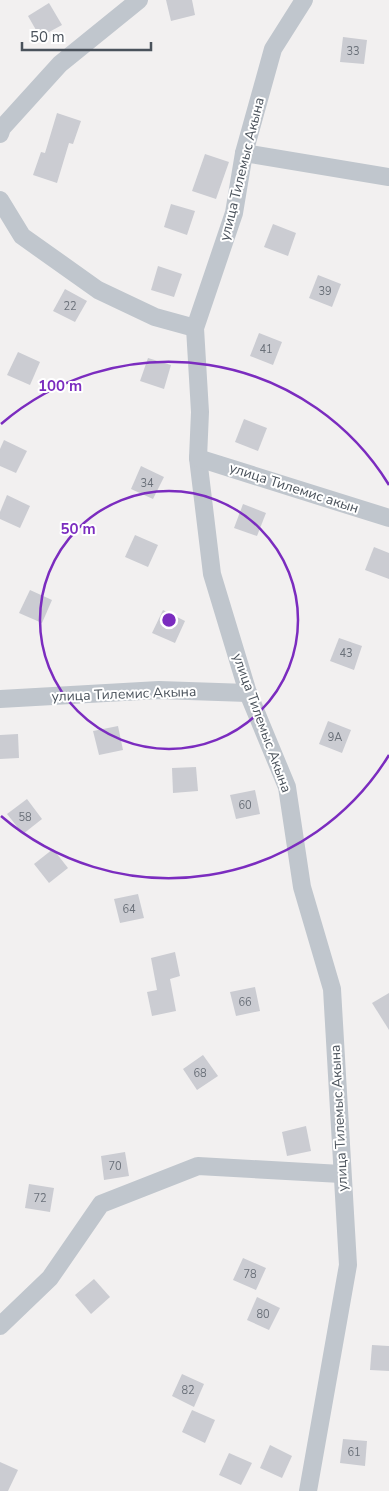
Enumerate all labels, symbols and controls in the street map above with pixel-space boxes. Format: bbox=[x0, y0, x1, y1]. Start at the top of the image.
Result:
scale bar bbox=[22, 20, 151, 52]
text: 50 m bbox=[30, 27, 65, 47]
house number: 33 bbox=[346, 44, 360, 59]
street label: улица Тилемыс Акына bbox=[215, 95, 269, 243]
house number: 39 bbox=[318, 284, 332, 299]
house number: 22 bbox=[63, 299, 77, 314]
house number: 41 bbox=[259, 342, 273, 357]
text: 100 m bbox=[38, 376, 82, 396]
street label: улица Тилемис акын bbox=[227, 458, 361, 518]
house number: 34 bbox=[140, 476, 154, 491]
text: 50 m bbox=[60, 519, 96, 539]
centre of rings bbox=[160, 611, 178, 629]
house number: 43 bbox=[339, 646, 353, 661]
street label: улица Тилемыс Акына bbox=[228, 651, 296, 795]
street label: улица Тилемис Акына bbox=[51, 682, 197, 706]
house number: 9А bbox=[328, 730, 342, 745]
house number: 60 bbox=[238, 798, 252, 813]
house number: 58 bbox=[18, 810, 32, 825]
house number: 64 bbox=[122, 902, 136, 917]
house number: 66 bbox=[238, 995, 252, 1010]
street label: улица Тилемыс Акына bbox=[326, 1044, 352, 1192]
house number: 68 bbox=[193, 1066, 207, 1081]
house number: 70 bbox=[108, 1159, 122, 1174]
house number: 72 bbox=[33, 1191, 47, 1206]
house number: 78 bbox=[243, 1267, 257, 1282]
house number: 80 bbox=[256, 1307, 270, 1322]
house number: 82 bbox=[181, 1383, 195, 1398]
house number: 61 bbox=[347, 1445, 361, 1460]

